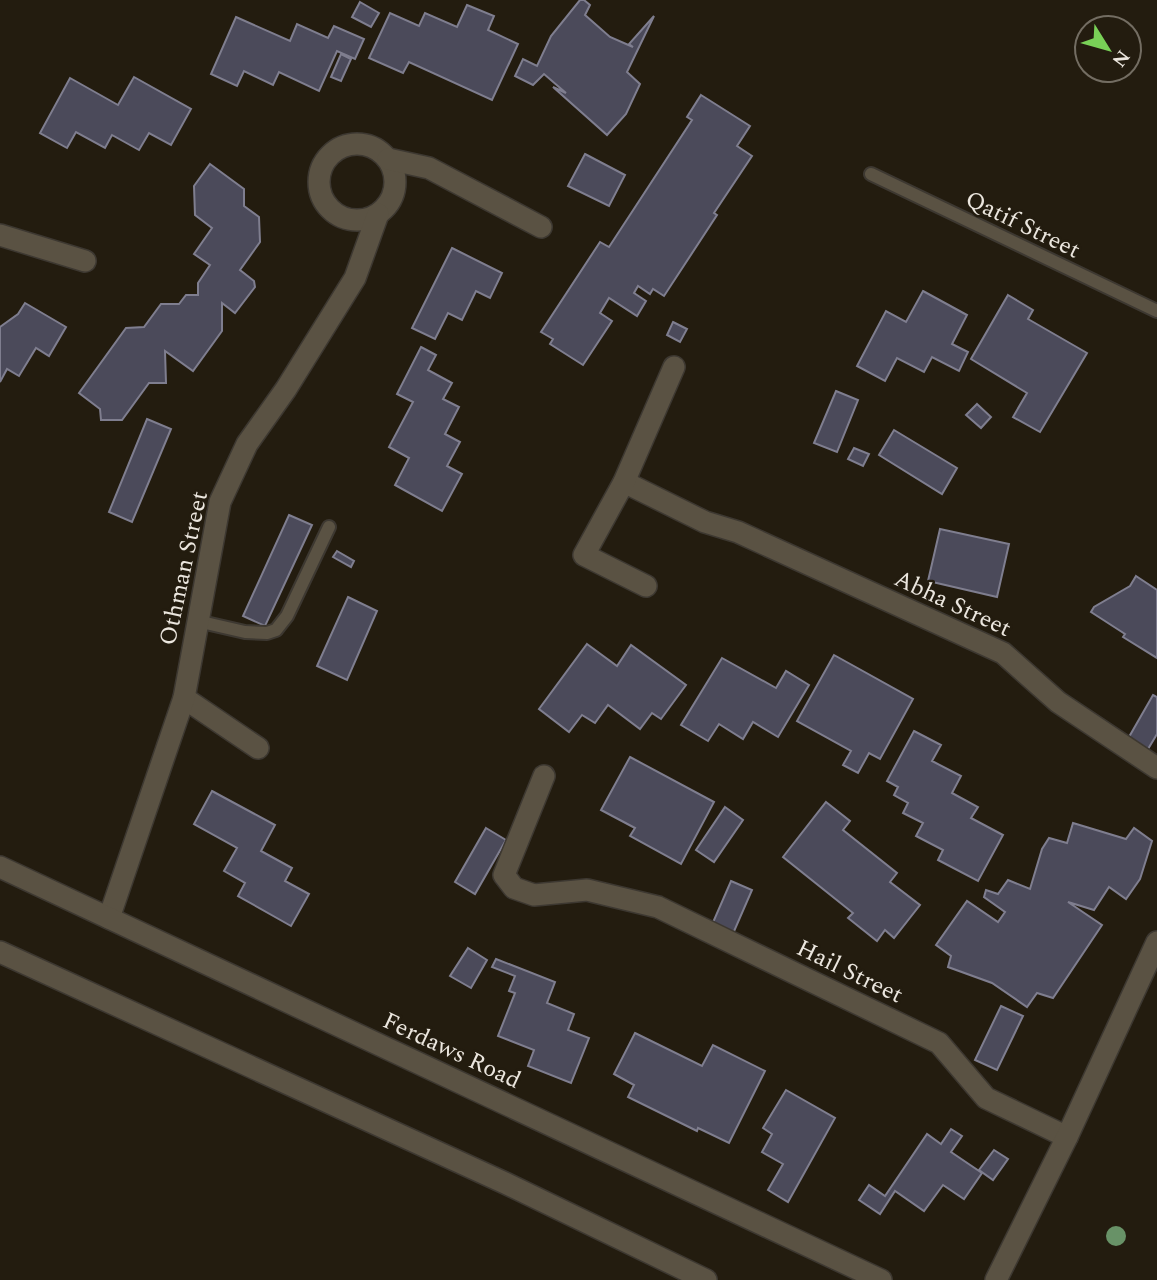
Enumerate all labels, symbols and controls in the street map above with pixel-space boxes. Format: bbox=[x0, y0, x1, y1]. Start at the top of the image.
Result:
north arrow bbox=[1073, 14, 1143, 84]
text: N bbox=[1104, 43, 1137, 73]
street label: Qatif Street bbox=[959, 181, 1086, 268]
street label: Othman Street bbox=[150, 488, 218, 649]
street label: Abha Street bbox=[888, 561, 1017, 647]
street label: Hail Street bbox=[790, 931, 909, 1013]
street label: Ferdaws Road bbox=[377, 1003, 527, 1099]

